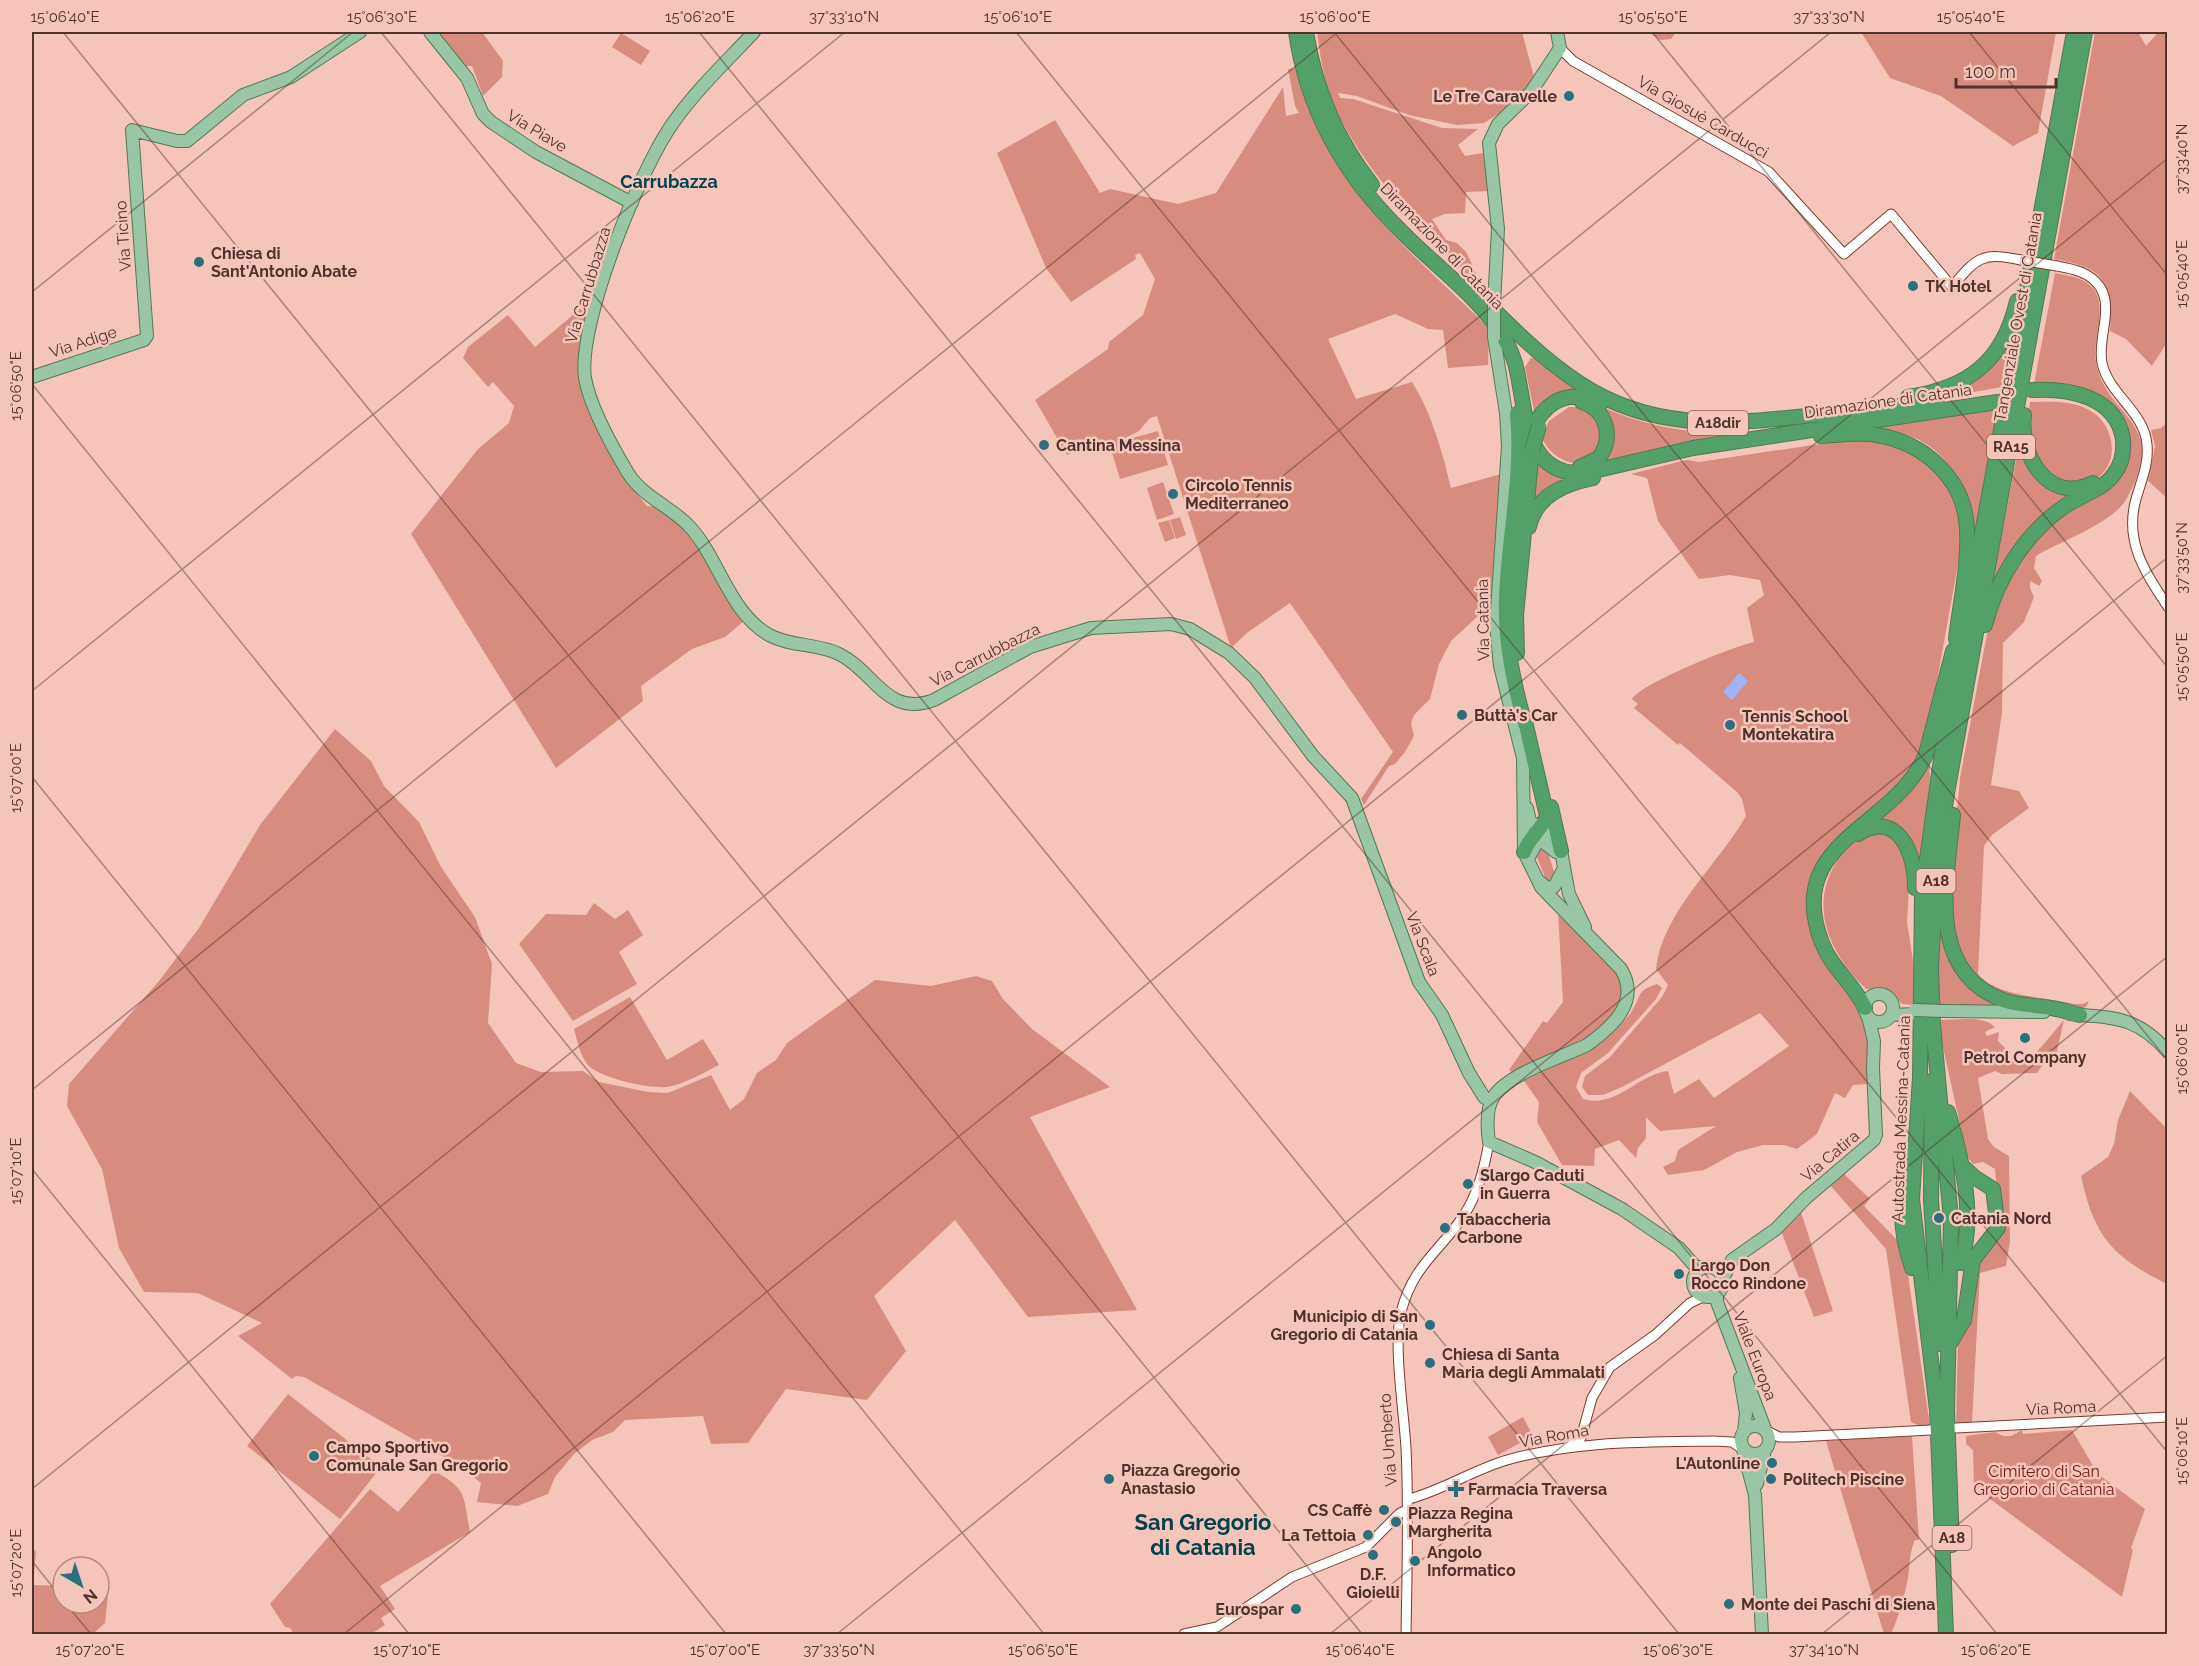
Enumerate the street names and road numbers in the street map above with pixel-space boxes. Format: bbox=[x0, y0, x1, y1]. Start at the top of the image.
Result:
street label: Via Giosuè Carducci bbox=[1634, 72, 1772, 162]
street label: Via Piave bbox=[504, 106, 570, 156]
street label: Diramazione di Catania bbox=[1376, 179, 1508, 313]
street label: Via Ticino bbox=[111, 200, 135, 272]
street label: Tangenziale Ovest di Catania bbox=[1990, 211, 2046, 423]
street label: Via Carrubbazza bbox=[561, 225, 615, 345]
street label: Via Adige bbox=[47, 322, 119, 362]
street label: Diramazione di Catania bbox=[1803, 380, 1973, 422]
road number: A18dir bbox=[1688, 411, 1748, 435]
road number: RA15 bbox=[1987, 435, 2035, 459]
street label: Via Catania bbox=[1473, 579, 1493, 661]
street label: Via Carrubbazza bbox=[927, 619, 1043, 691]
road number: A18 bbox=[1916, 869, 1956, 893]
street label: Via Scala bbox=[1402, 909, 1444, 979]
street label: Autostrada Messina-Catania bbox=[1888, 1015, 1914, 1223]
street label: Via Catira bbox=[1797, 1126, 1863, 1186]
street label: Viale Europa bbox=[1729, 1309, 1781, 1403]
street label: Via Umberto bbox=[1375, 1393, 1401, 1487]
street label: Via Roma bbox=[2025, 1397, 2097, 1419]
street label: Via Roma bbox=[1518, 1421, 1590, 1451]
road number: A18 bbox=[1932, 1526, 1972, 1550]

